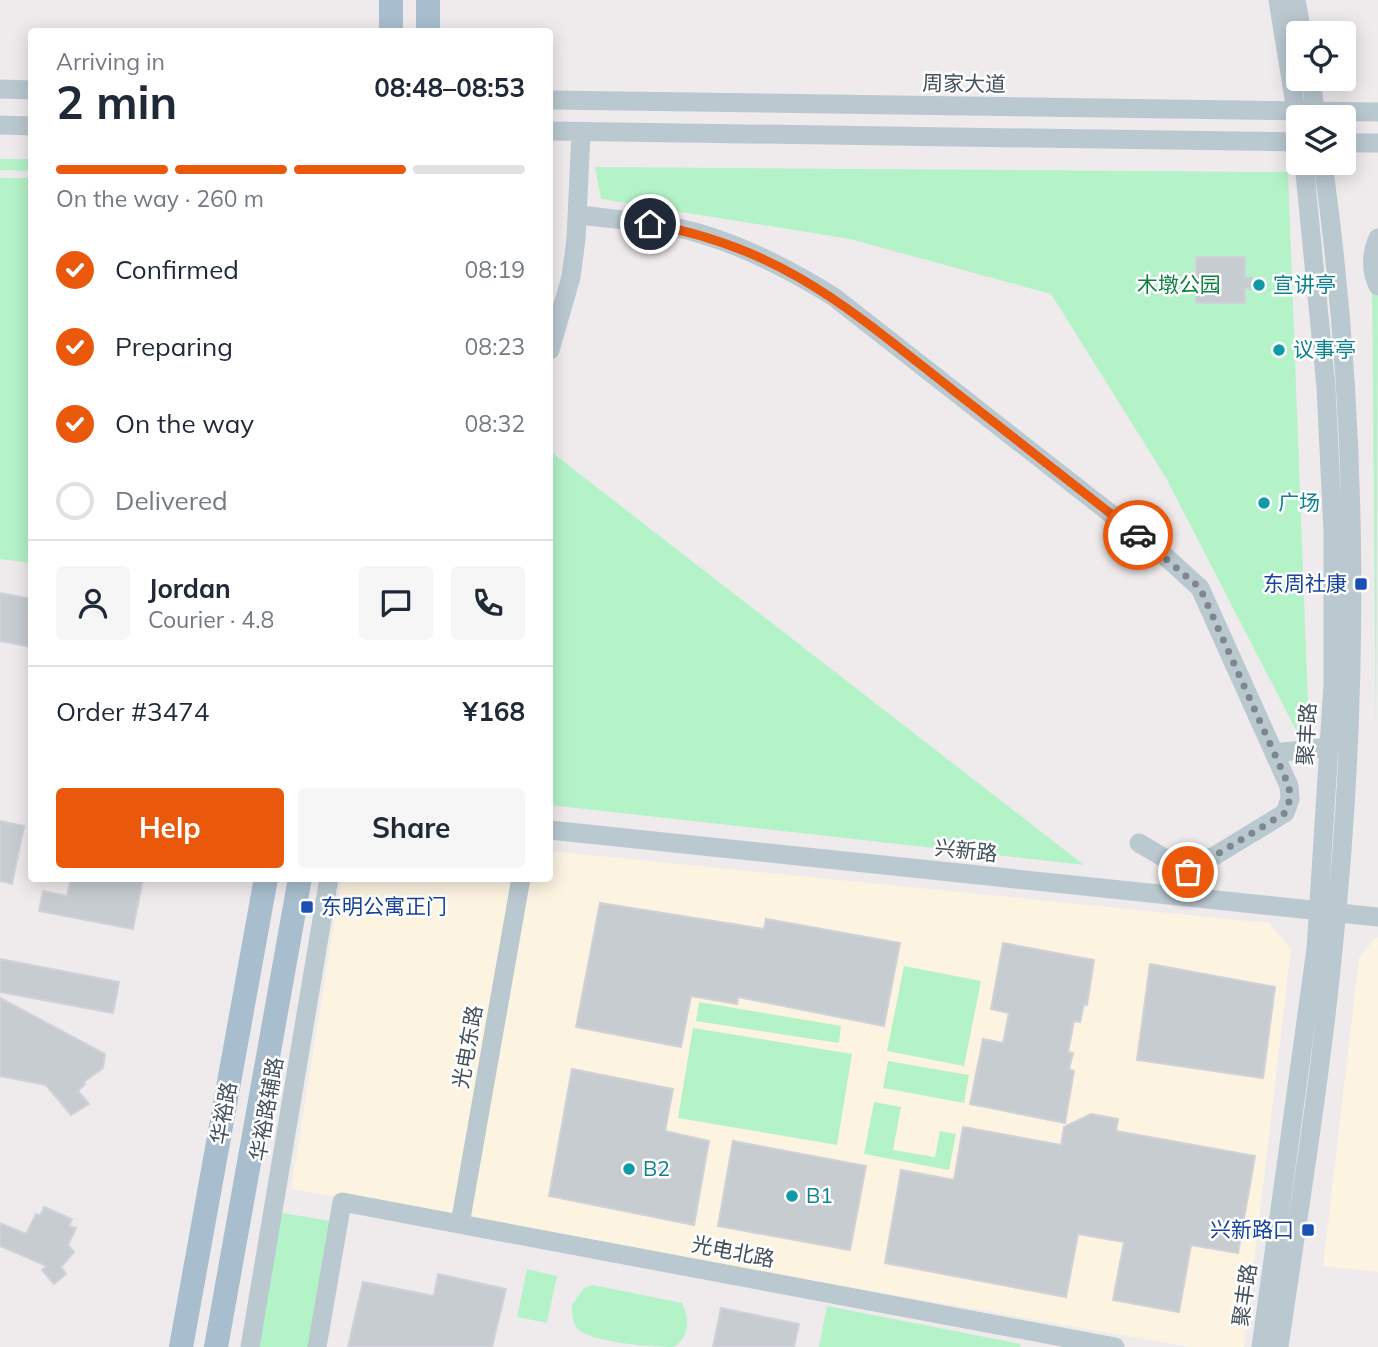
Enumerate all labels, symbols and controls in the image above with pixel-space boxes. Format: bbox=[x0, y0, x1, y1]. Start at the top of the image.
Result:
map controls bbox=[1286, 21, 1356, 175]
button: locate bbox=[1286, 21, 1356, 91]
text: Arriving in bbox=[56, 47, 165, 76]
street label: 周家大道 bbox=[922, 69, 1006, 97]
text: 08:48–08:53 bbox=[374, 71, 525, 104]
text: 2 min bbox=[56, 73, 177, 131]
button: layers bbox=[1286, 105, 1356, 175]
text: On the way · 260 m bbox=[56, 184, 264, 213]
pin bbox=[620, 194, 680, 254]
icon: home bbox=[631, 205, 669, 243]
icon: check bbox=[56, 251, 94, 289]
text: Confirmed bbox=[115, 253, 239, 286]
text: 08:19 bbox=[465, 255, 525, 284]
park label: 木墩公园 bbox=[1137, 271, 1221, 297]
place label: 宣讲亭 bbox=[1273, 271, 1336, 297]
marker: 宣讲亭 bbox=[1251, 277, 1267, 293]
icon: check bbox=[56, 328, 94, 366]
text: Preparing bbox=[115, 330, 233, 363]
text: 08:23 bbox=[465, 332, 525, 361]
place label: 议事亭 bbox=[1293, 336, 1356, 362]
marker: 议事亭 bbox=[1271, 342, 1287, 358]
icon: check bbox=[56, 405, 94, 443]
text: On the way bbox=[115, 407, 254, 440]
text: 08:32 bbox=[465, 409, 525, 438]
text: Delivered bbox=[115, 484, 228, 517]
place label: 广场 bbox=[1278, 489, 1320, 515]
marker: 广场 bbox=[1256, 495, 1272, 511]
courier bbox=[1103, 500, 1173, 570]
icon: car bbox=[1119, 516, 1157, 554]
button: person bbox=[56, 566, 130, 640]
button: chat bbox=[359, 566, 433, 640]
button: phone bbox=[451, 566, 525, 640]
place label: 东周社康 bbox=[1263, 570, 1347, 596]
text: Jordan bbox=[148, 572, 231, 605]
marker: 东周社康 bbox=[1353, 576, 1369, 592]
text: Courier · 4.8 bbox=[148, 605, 274, 634]
text: Order #3474 bbox=[56, 695, 209, 728]
text: ¥168 bbox=[463, 695, 525, 728]
street label: 聚丰路 bbox=[1291, 702, 1321, 766]
button: Help bbox=[56, 788, 284, 868]
button: Share bbox=[298, 788, 525, 868]
street label: 兴新路 bbox=[933, 834, 999, 866]
pin bbox=[1158, 842, 1218, 902]
icon: bag bbox=[1169, 853, 1207, 891]
place label: 东明公寓正门 bbox=[321, 893, 447, 919]
marker: 东明公寓正门 bbox=[299, 899, 315, 915]
street label: 光电东路 bbox=[447, 1003, 487, 1090]
street label: 华裕路辅路 bbox=[244, 1055, 288, 1163]
street label: 华裕路 bbox=[205, 1080, 241, 1146]
place label: B2 bbox=[643, 1155, 670, 1181]
marker: B2 bbox=[621, 1161, 637, 1177]
place label: B1 bbox=[806, 1182, 833, 1208]
marker: B1 bbox=[784, 1188, 800, 1204]
place label: 兴新路口 bbox=[1210, 1216, 1294, 1242]
marker: 兴新路口 bbox=[1300, 1222, 1316, 1238]
street label: 光电北路 bbox=[689, 1230, 777, 1272]
street label: 聚丰路 bbox=[1227, 1262, 1261, 1328]

